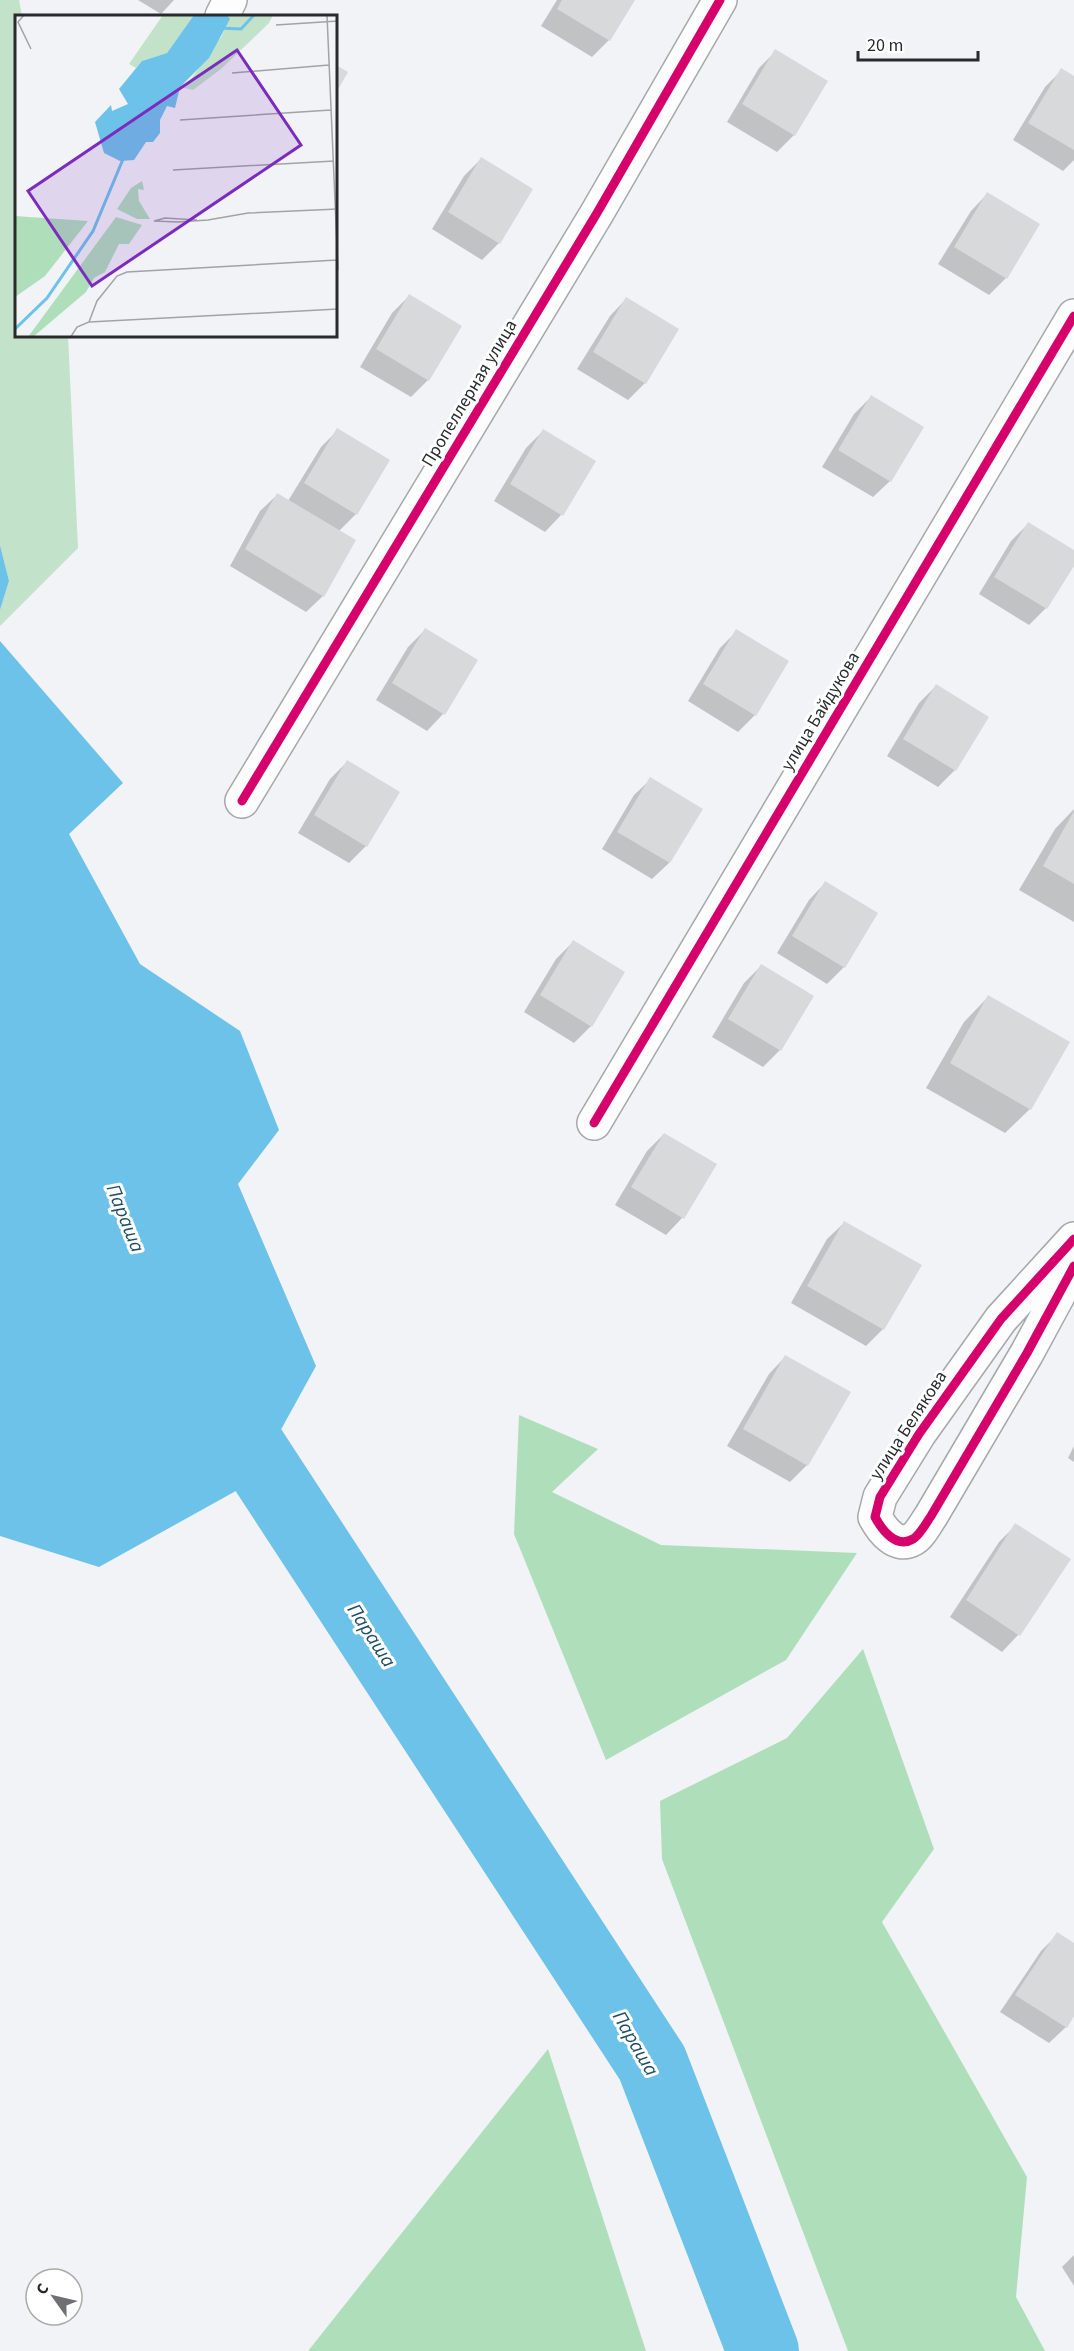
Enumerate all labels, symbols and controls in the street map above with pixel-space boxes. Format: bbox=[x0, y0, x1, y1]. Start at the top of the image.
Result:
inset map bbox=[15, 15, 338, 338]
scale bar bbox=[858, 24, 978, 62]
text: 20 m bbox=[867, 33, 903, 58]
street label: Пропеллерная улица bbox=[416, 315, 523, 471]
street label: улица Байдукова bbox=[775, 647, 866, 776]
water label: Параша bbox=[99, 1180, 151, 1257]
street label: улица Белякова bbox=[864, 1366, 953, 1485]
water label: Параша bbox=[340, 1598, 402, 1673]
water label: Параша bbox=[605, 2006, 665, 2082]
north arrow bbox=[24, 2267, 84, 2327]
text: С bbox=[31, 2279, 54, 2299]

